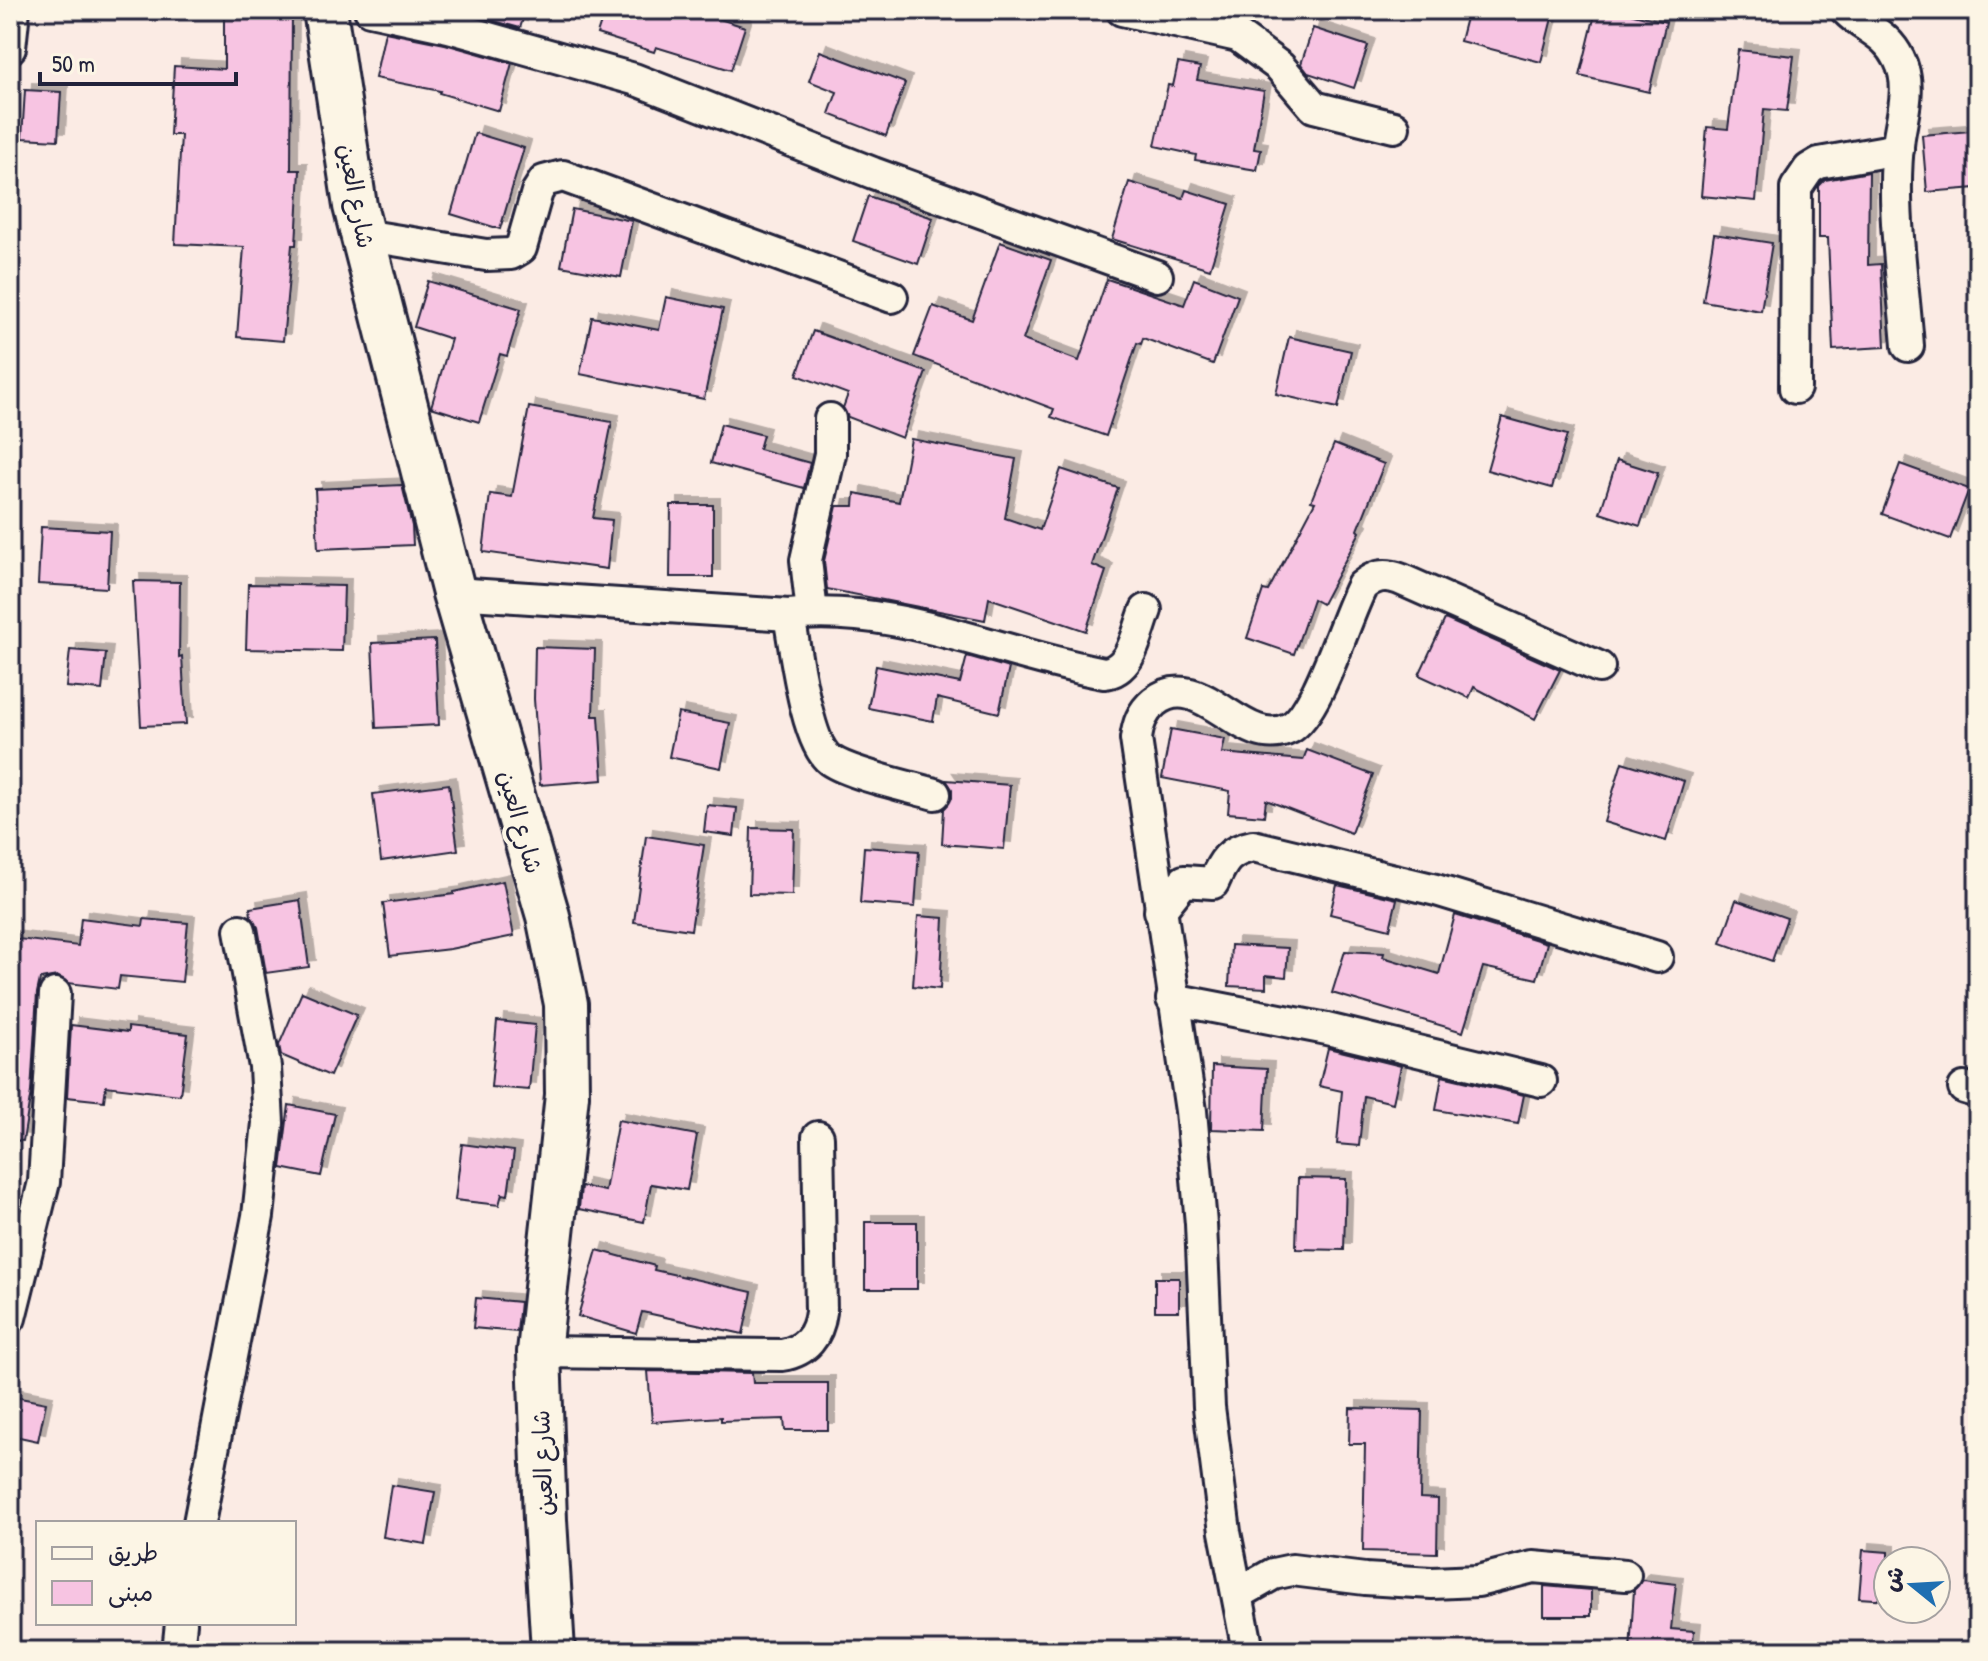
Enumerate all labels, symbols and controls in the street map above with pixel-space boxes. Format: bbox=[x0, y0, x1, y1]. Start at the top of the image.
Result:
scale bar bbox=[40, 36, 236, 86]
text: 50 m bbox=[52, 47, 95, 79]
street label: شارع العين bbox=[329, 141, 383, 251]
street label: شارع العين bbox=[489, 766, 551, 878]
street label: شارع العين bbox=[524, 1409, 562, 1517]
legend bbox=[36, 1521, 296, 1625]
text: طريق bbox=[108, 1536, 158, 1568]
north arrow bbox=[1872, 1545, 1952, 1625]
text: ش bbox=[1875, 1563, 1911, 1595]
text: مبنى bbox=[108, 1576, 153, 1608]

